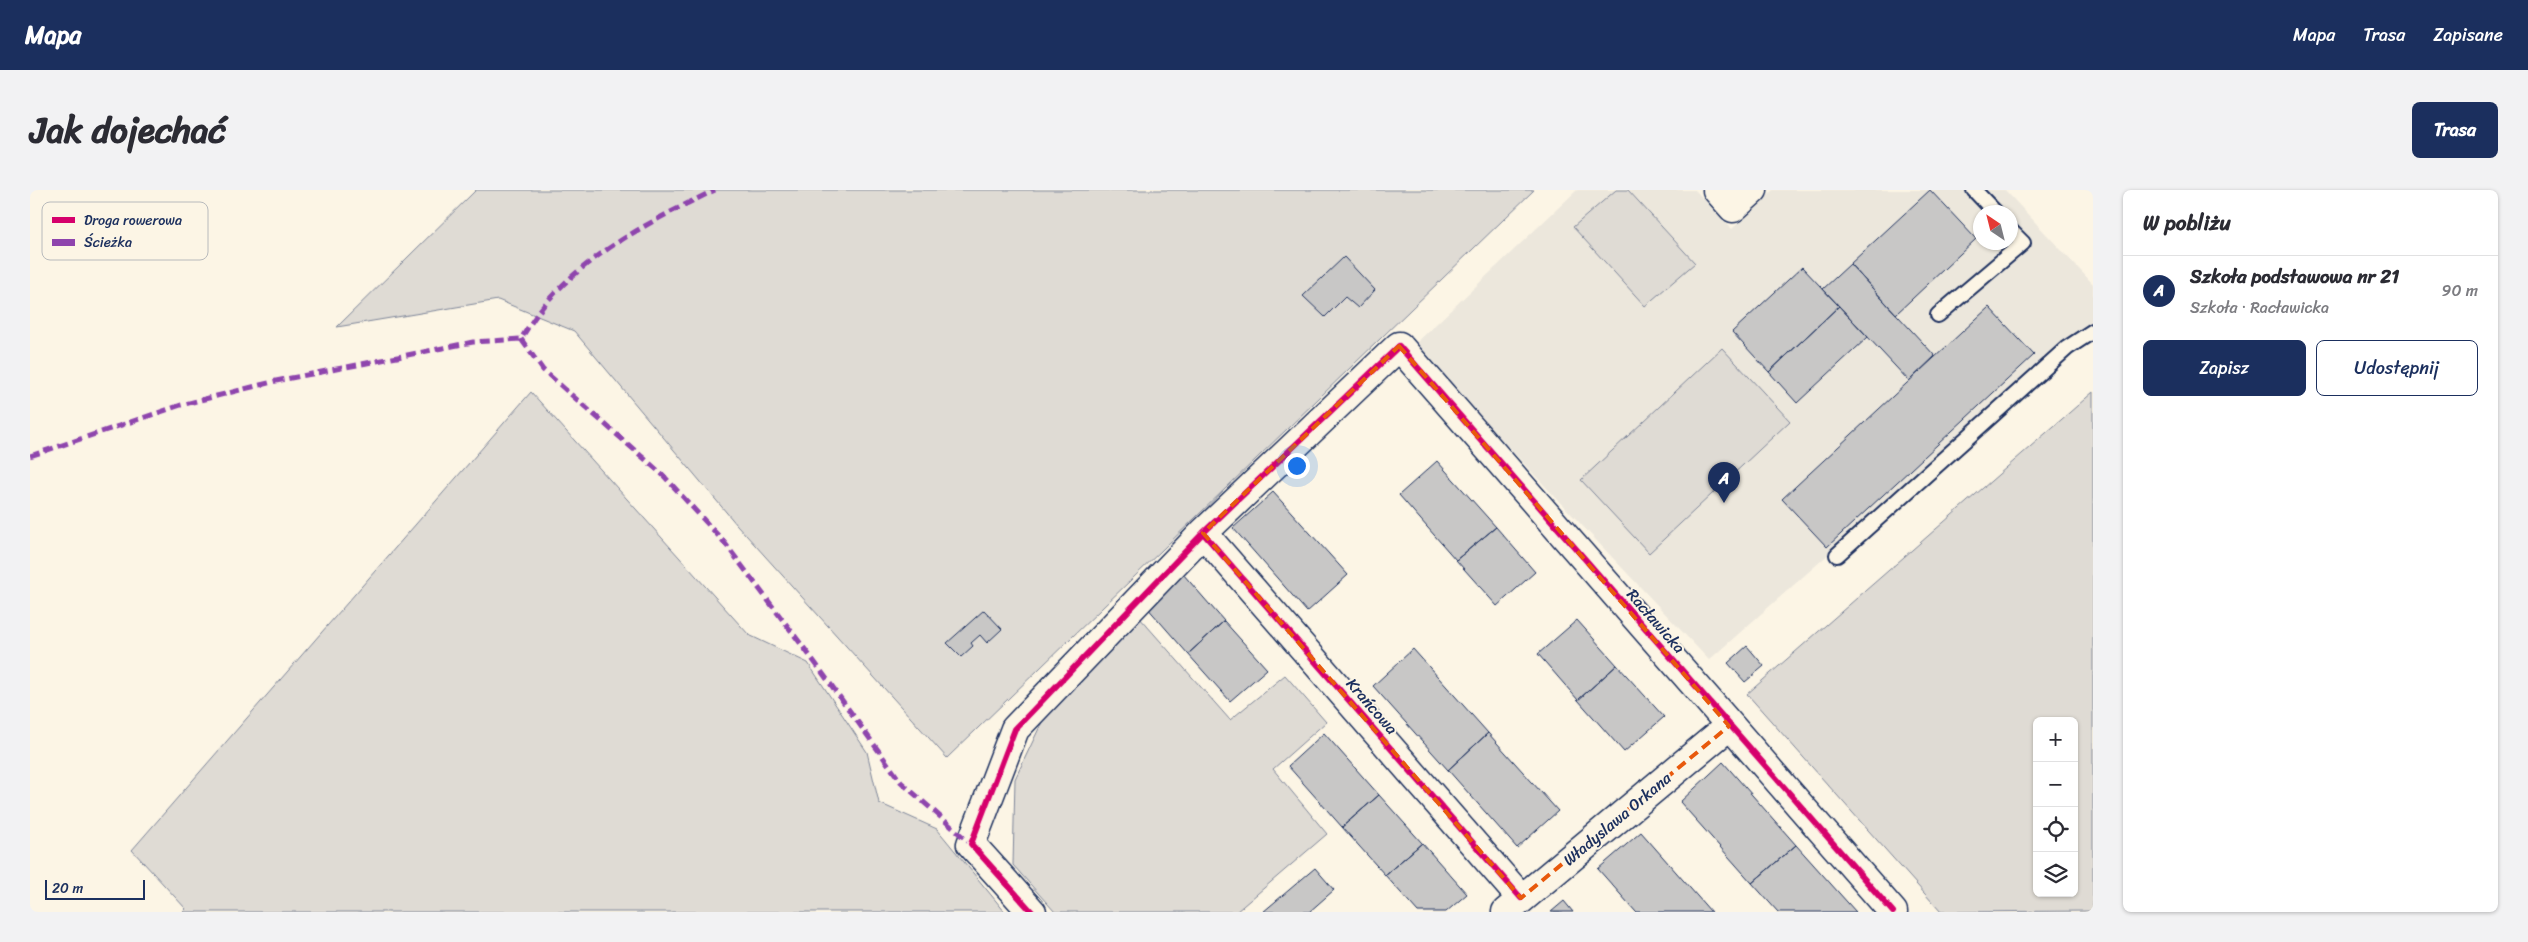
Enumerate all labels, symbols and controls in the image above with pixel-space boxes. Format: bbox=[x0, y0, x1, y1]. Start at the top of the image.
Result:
text: Mapa bbox=[25, 14, 81, 56]
text: Mapa bbox=[2293, 19, 2335, 51]
text: Trasa bbox=[2363, 19, 2405, 51]
text: Zapisane bbox=[2433, 19, 2503, 51]
text: Jak dojechać bbox=[30, 99, 226, 161]
button: Trasa bbox=[2412, 102, 2498, 158]
legend bbox=[42, 202, 208, 260]
text: W pobliżu bbox=[2143, 204, 2231, 242]
north arrow bbox=[1973, 205, 2018, 250]
text: Droga rowerowa bbox=[84, 208, 182, 233]
text: Ścieżka bbox=[84, 230, 132, 255]
text: Szkoła podstawowa nr 21 bbox=[2190, 260, 2399, 293]
text: A bbox=[2154, 276, 2164, 305]
text: 90 m bbox=[2442, 276, 2478, 305]
text: Szkoła · Racławicka bbox=[2190, 293, 2329, 322]
button: Zapisz bbox=[2143, 340, 2306, 396]
button: Udostępnij bbox=[2316, 340, 2478, 396]
your location bbox=[1284, 453, 1310, 479]
pin: A bbox=[1708, 462, 1740, 503]
street label: Racławicka bbox=[1619, 582, 1693, 660]
street label: Krańcowa bbox=[1339, 671, 1405, 741]
map controls bbox=[2033, 717, 2078, 897]
button: + bbox=[2033, 717, 2078, 762]
button: − bbox=[2033, 762, 2078, 807]
street label: Władyslawa Orkana bbox=[1556, 764, 1679, 873]
button: locate bbox=[2033, 807, 2078, 852]
button: layers bbox=[2033, 852, 2078, 897]
text: 20 m bbox=[52, 876, 83, 901]
scale bar bbox=[45, 877, 145, 900]

